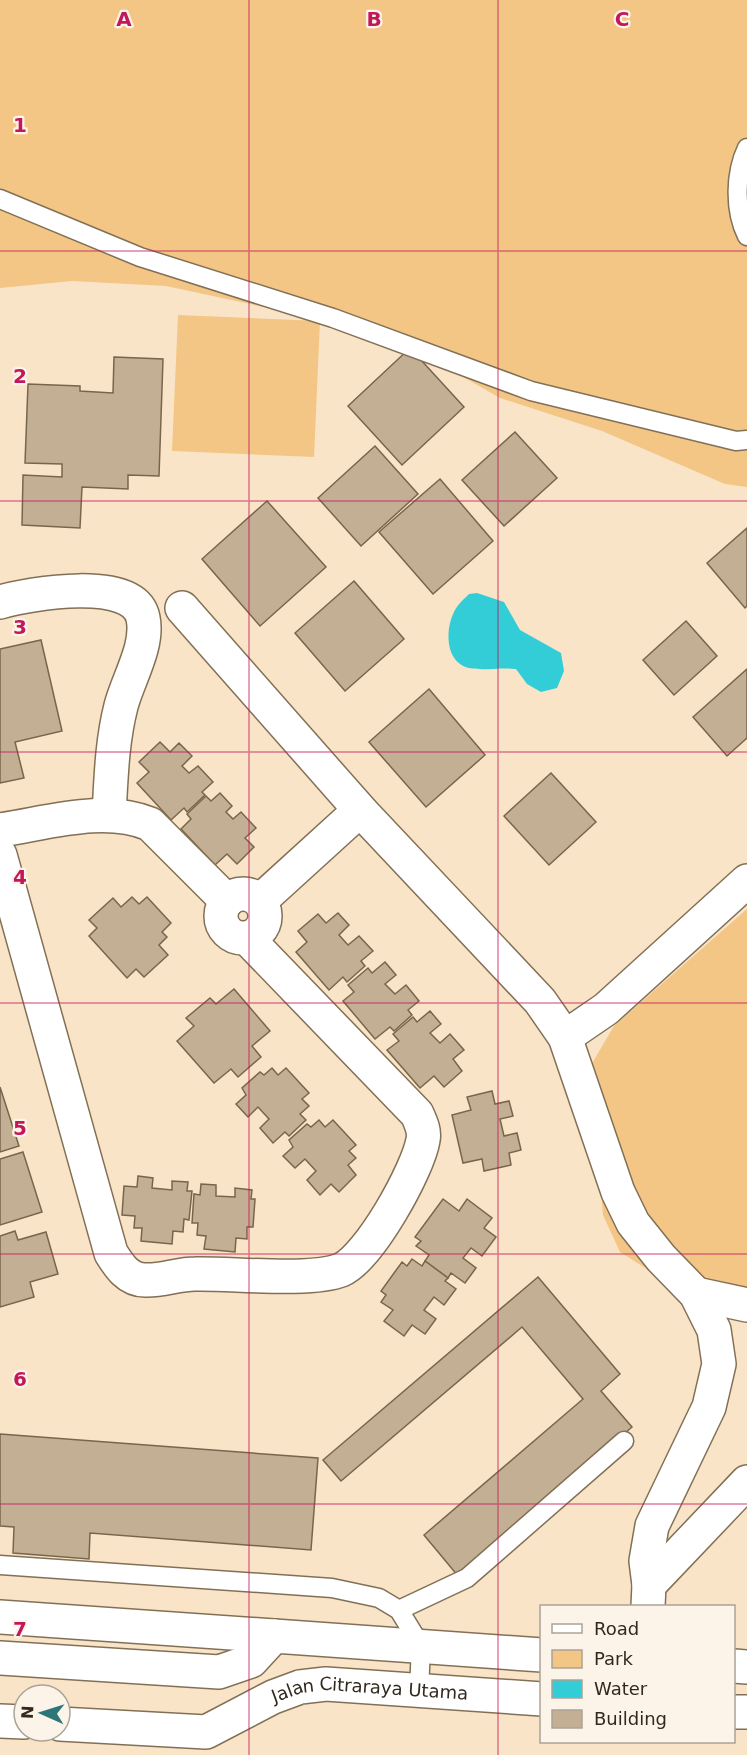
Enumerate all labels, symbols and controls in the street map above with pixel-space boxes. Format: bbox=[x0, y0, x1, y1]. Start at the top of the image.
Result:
text: A bbox=[116, 7, 132, 31]
text: B bbox=[366, 7, 382, 31]
text: C bbox=[615, 7, 629, 31]
text: 1 bbox=[13, 113, 27, 137]
text: 2 bbox=[13, 364, 27, 388]
text: 3 bbox=[13, 615, 27, 639]
text: 4 bbox=[13, 865, 27, 889]
text: 5 bbox=[13, 1116, 27, 1140]
text: 6 bbox=[13, 1367, 27, 1391]
legend bbox=[540, 1605, 735, 1743]
text: 7 bbox=[13, 1617, 27, 1641]
text: Road bbox=[594, 1618, 639, 1639]
text: Park bbox=[594, 1648, 633, 1669]
street label: Jalan Citraraya Utama bbox=[267, 1672, 469, 1707]
text: Water bbox=[594, 1678, 648, 1699]
north arrow bbox=[12, 1683, 72, 1743]
text: N bbox=[18, 1705, 37, 1719]
text: Building bbox=[594, 1708, 667, 1729]

